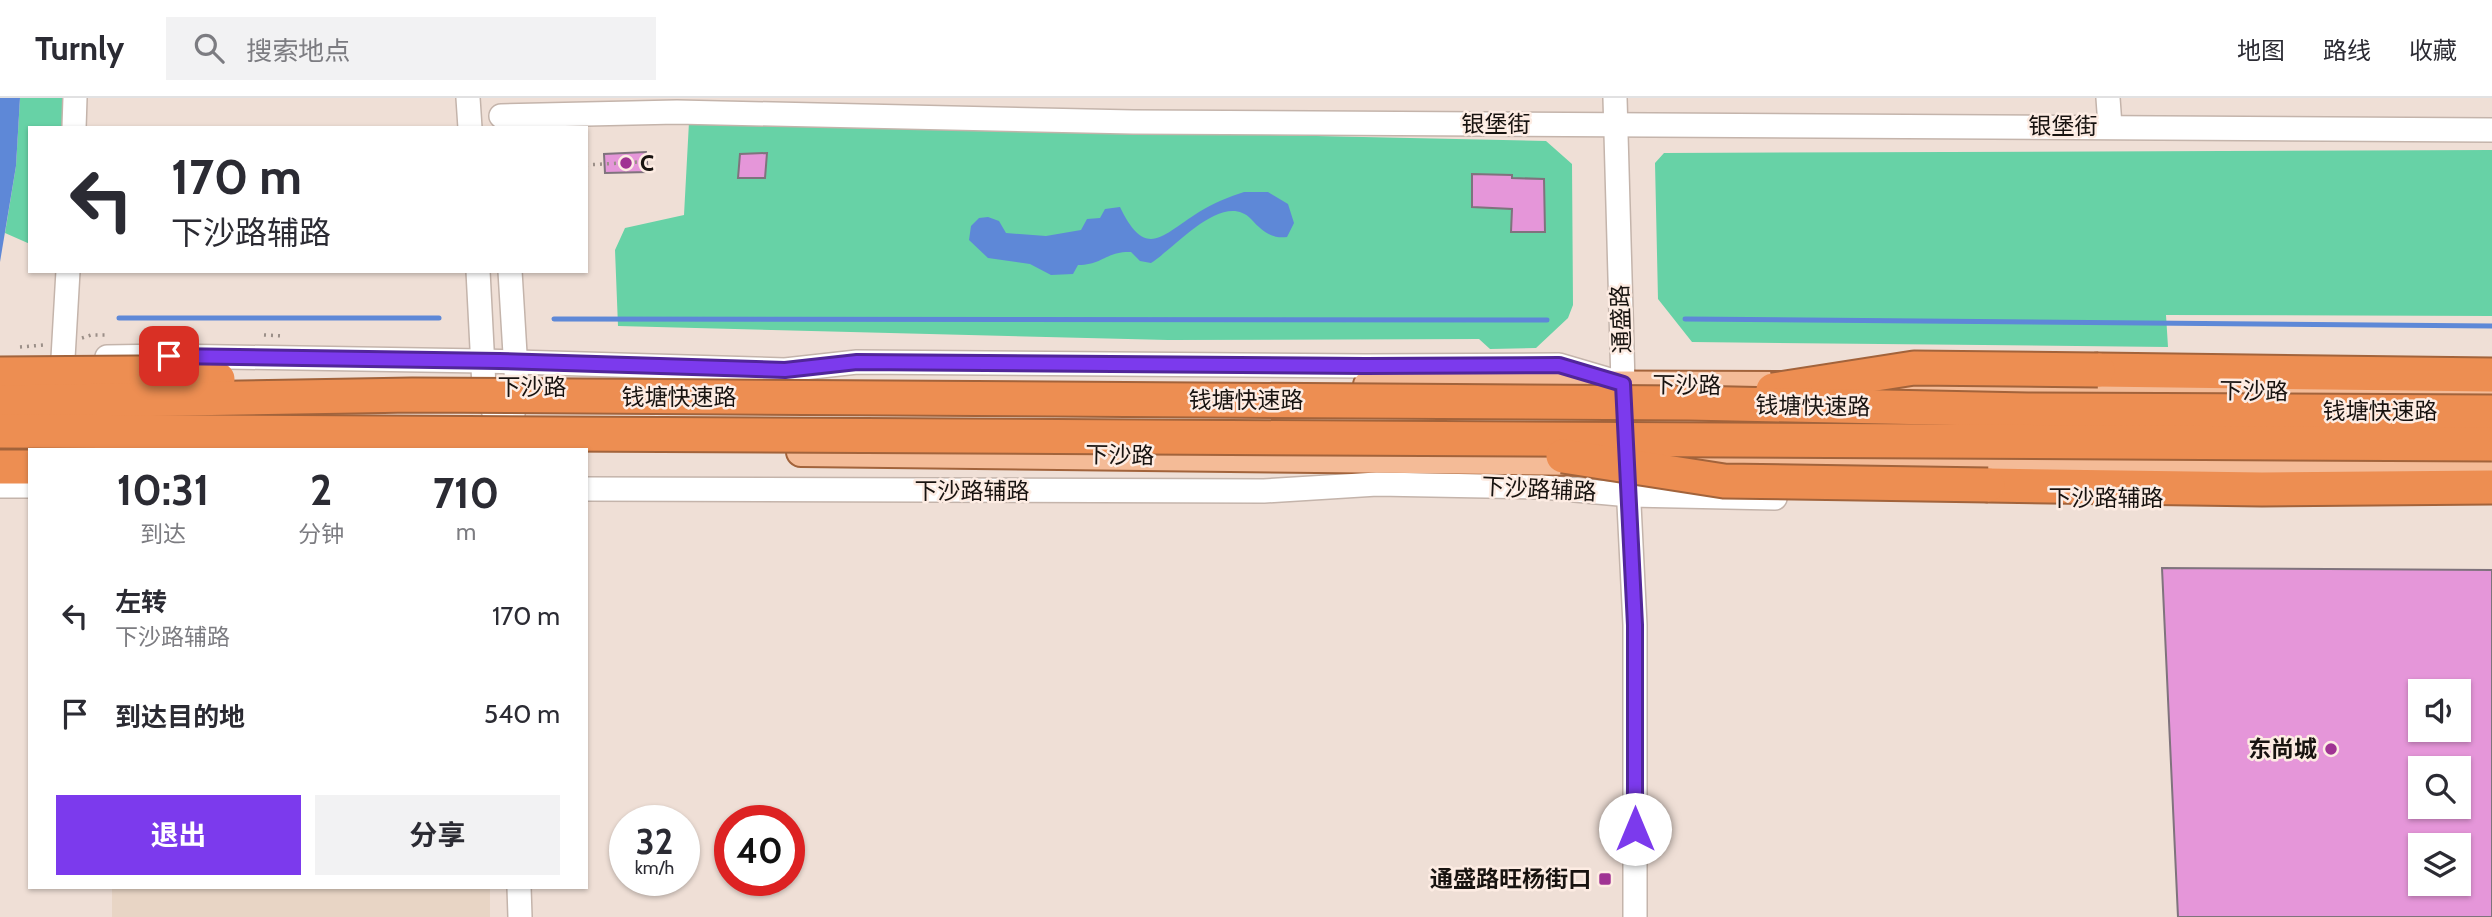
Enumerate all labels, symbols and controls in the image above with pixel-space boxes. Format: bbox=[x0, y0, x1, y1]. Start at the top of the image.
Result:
search box bbox=[166, 17, 656, 80]
text: Turnly bbox=[35, 28, 124, 68]
icon: search bbox=[190, 29, 228, 67]
text: 搜索地点 bbox=[246, 35, 350, 67]
text: 地图 bbox=[2237, 36, 2285, 65]
text: 路线 bbox=[2323, 36, 2371, 65]
text: 收藏 bbox=[2409, 36, 2457, 65]
street label: 银堡街 bbox=[1462, 110, 1531, 138]
street label: 银堡街 bbox=[2029, 112, 2098, 140]
text: 170 m bbox=[171, 147, 302, 206]
place label: C bbox=[640, 149, 654, 177]
icon: left bbox=[56, 154, 147, 245]
marker: C bbox=[618, 155, 634, 171]
text: 下沙路辅路 bbox=[171, 213, 331, 252]
street label: 通盛路 bbox=[1606, 284, 1636, 354]
pin bbox=[139, 326, 199, 386]
icon: arrive bbox=[150, 337, 188, 375]
street label: 下沙路 bbox=[1652, 370, 1722, 400]
street label: 下沙路 bbox=[498, 373, 567, 401]
street label: 下沙路 bbox=[2219, 376, 2289, 406]
street label: 钱塘快速路 bbox=[622, 383, 737, 411]
street label: 钱塘快速路 bbox=[1189, 386, 1304, 414]
street label: 钱塘快速路 bbox=[1755, 391, 1871, 421]
street label: 钱塘快速路 bbox=[2323, 397, 2438, 425]
street label: 下沙路 bbox=[1085, 440, 1155, 470]
text: 10:31 bbox=[117, 464, 209, 516]
text: 2 bbox=[310, 464, 332, 516]
text: 710 bbox=[433, 467, 499, 519]
street label: 下沙路辅路 bbox=[1481, 472, 1597, 506]
street label: 下沙路辅路 bbox=[915, 477, 1030, 505]
street label: 下沙路辅路 bbox=[2049, 484, 2164, 512]
text: m bbox=[456, 518, 476, 546]
text: 到达 bbox=[140, 520, 186, 548]
text: 分钟 bbox=[298, 520, 344, 548]
text: 左转 bbox=[115, 586, 167, 618]
icon: left bbox=[56, 597, 94, 635]
text: 170 m bbox=[492, 600, 560, 632]
text: 下沙路辅路 bbox=[115, 623, 230, 651]
map controls bbox=[2408, 679, 2471, 896]
button: sound bbox=[2408, 679, 2471, 742]
icon: arrive bbox=[56, 695, 94, 733]
text: 540 m bbox=[484, 698, 560, 730]
text: 到达目的地 bbox=[115, 701, 245, 733]
place label: 东尚城 bbox=[2248, 735, 2317, 763]
marker: 东尚城 bbox=[2323, 741, 2339, 757]
button: search bbox=[2408, 756, 2471, 819]
position arrow bbox=[1598, 792, 1672, 866]
button: 退出 bbox=[56, 795, 301, 875]
button: 分享 bbox=[315, 795, 560, 875]
speed limit sign: 40 bbox=[714, 805, 805, 896]
text: 32 bbox=[636, 820, 673, 863]
button: layers bbox=[2408, 833, 2471, 896]
text: km/h bbox=[635, 857, 674, 879]
place label: 通盛路旺杨街口 bbox=[1430, 865, 1591, 893]
marker: 通盛路旺杨街口 bbox=[1597, 871, 1613, 887]

